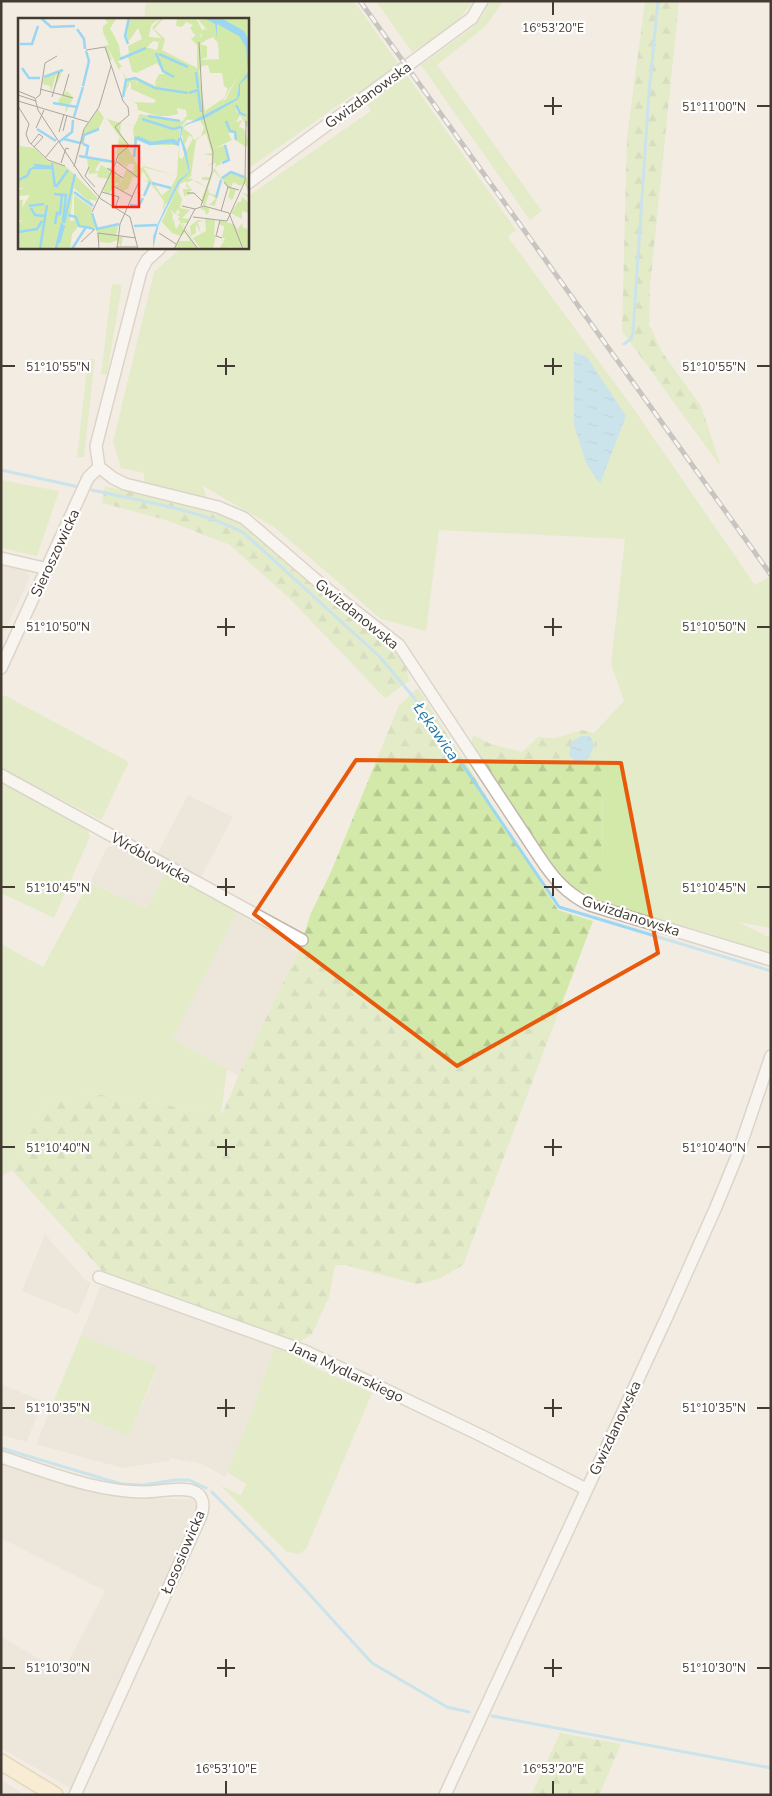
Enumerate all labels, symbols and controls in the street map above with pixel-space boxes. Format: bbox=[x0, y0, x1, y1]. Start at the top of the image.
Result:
inset map bbox=[18, 18, 249, 249]
text: 16°53'20"E bbox=[522, 20, 584, 36]
street label: Gwizdanowska bbox=[321, 57, 415, 133]
text: 51°11'00"N bbox=[682, 99, 746, 115]
text: 51°10'55"N bbox=[26, 359, 90, 375]
text: 51°10'55"N bbox=[682, 359, 746, 375]
street label: Sieroszowicka bbox=[26, 506, 84, 600]
street label: Gwizdanowska bbox=[311, 574, 403, 654]
text: 51°10'50"N bbox=[26, 619, 90, 635]
text: 51°10'50"N bbox=[682, 619, 746, 635]
water label: Łękawica bbox=[408, 697, 464, 765]
street label: Wróblowicka bbox=[107, 828, 195, 888]
text: 51°10'45"N bbox=[26, 880, 90, 896]
text: 51°10'45"N bbox=[682, 880, 746, 896]
street label: Gwizdanowska bbox=[579, 891, 683, 941]
text: 51°10'40"N bbox=[26, 1140, 90, 1156]
text: 51°10'40"N bbox=[682, 1140, 746, 1156]
street label: Jana Mydlarskiego bbox=[286, 1336, 407, 1407]
street label: Gwizdanowska bbox=[584, 1377, 646, 1479]
text: 51°10'35"N bbox=[26, 1400, 90, 1416]
text: 51°10'35"N bbox=[682, 1400, 746, 1416]
street label: Łososiowicka bbox=[156, 1507, 210, 1598]
text: 51°10'30"N bbox=[26, 1660, 90, 1676]
text: 51°10'30"N bbox=[682, 1660, 746, 1676]
text: 16°53'10"E bbox=[195, 1761, 257, 1777]
text: 16°53'20"E bbox=[522, 1761, 584, 1777]

